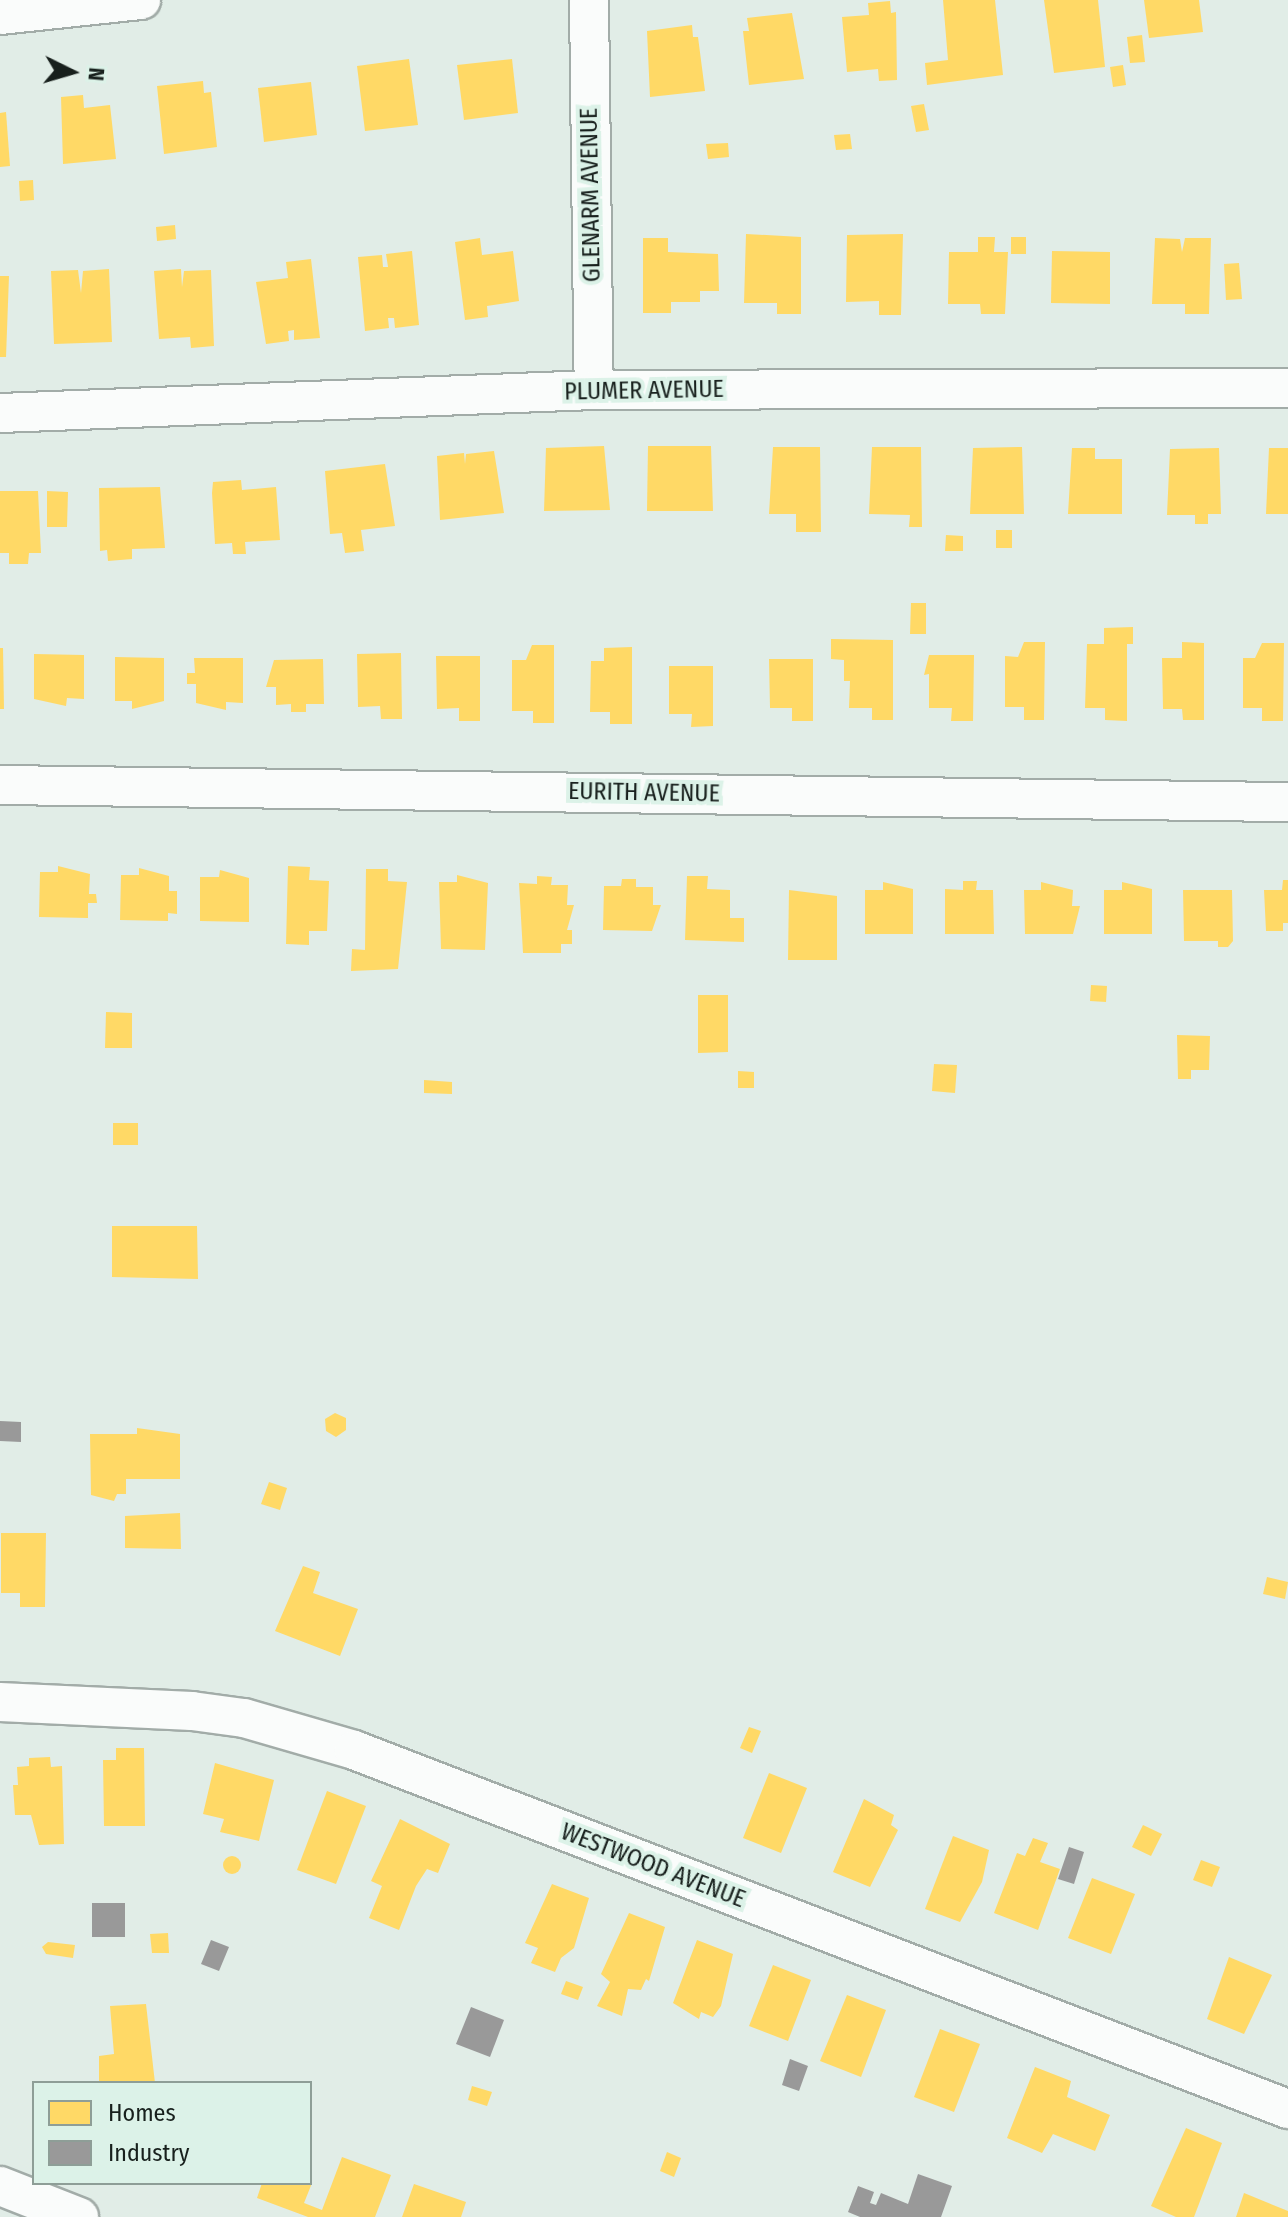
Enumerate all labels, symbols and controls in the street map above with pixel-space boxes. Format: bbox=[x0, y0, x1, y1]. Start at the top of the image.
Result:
north arrow bbox=[32, 32, 112, 112]
text: N bbox=[82, 66, 110, 82]
street label: GLENARM AVENUE bbox=[575, 108, 607, 282]
street label: PLUMER AVENUE bbox=[564, 375, 724, 407]
street label: EURITH AVENUE bbox=[568, 777, 720, 809]
street label: WESTWOOD AVENUE bbox=[557, 1818, 749, 1914]
legend bbox=[32, 2081, 312, 2185]
text: Homes bbox=[108, 2099, 176, 2127]
text: Industry bbox=[108, 2139, 190, 2167]

